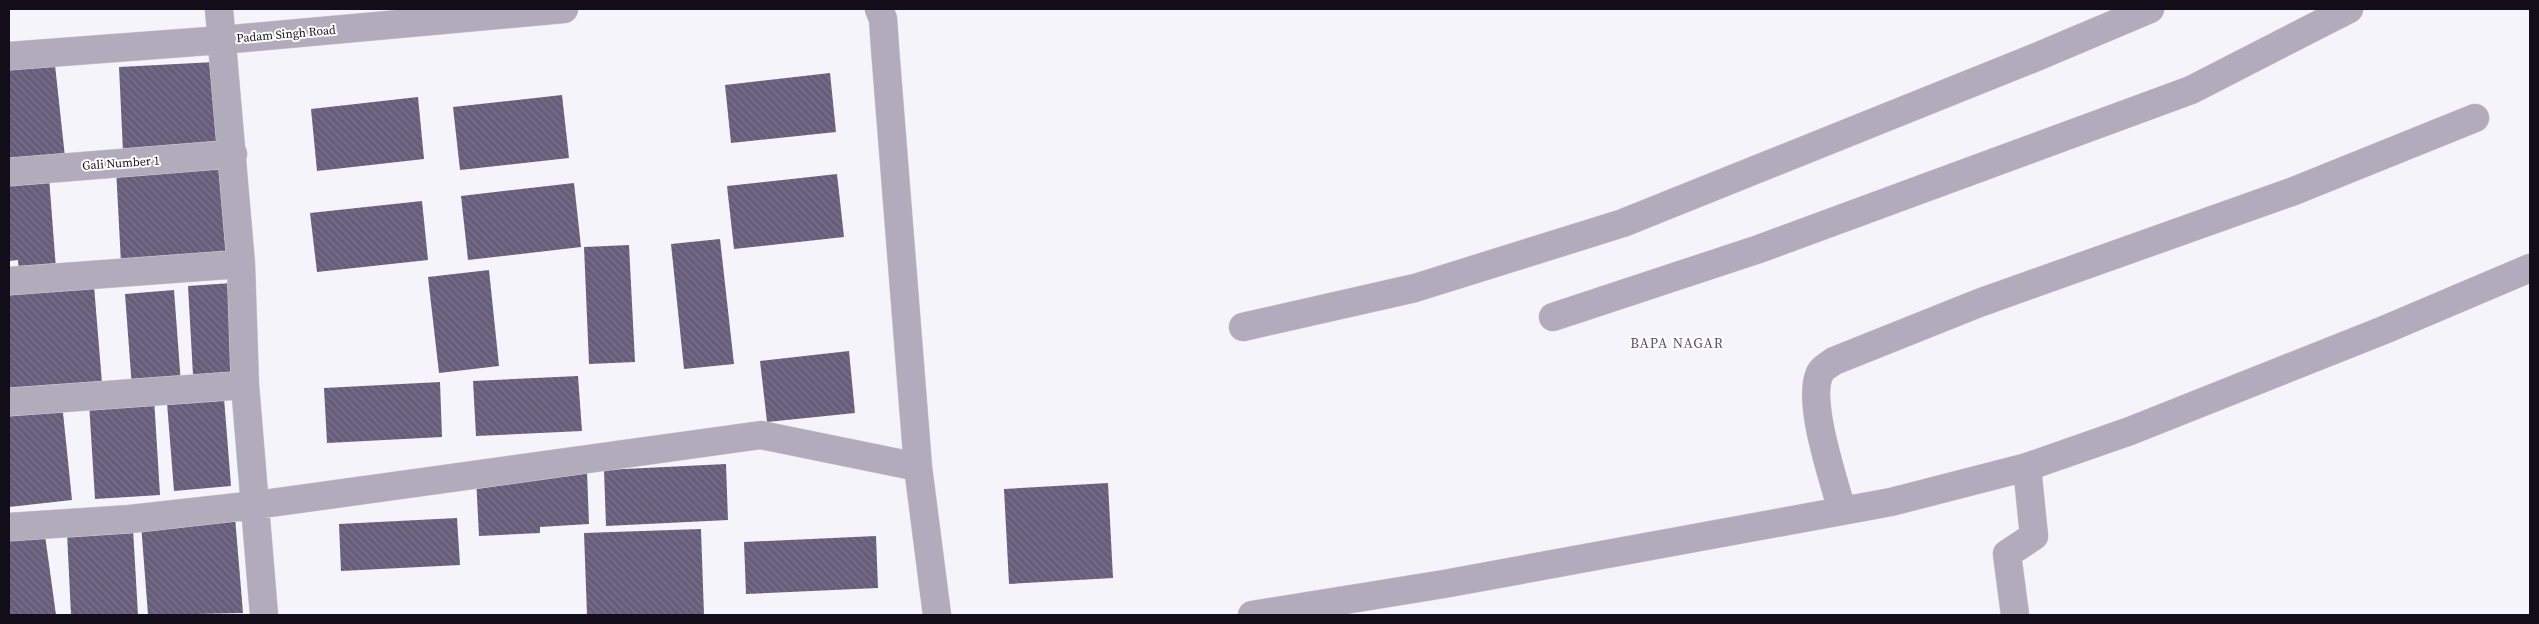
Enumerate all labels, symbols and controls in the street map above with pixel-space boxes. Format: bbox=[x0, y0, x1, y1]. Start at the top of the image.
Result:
street label: Padam Singh Road bbox=[236, 22, 337, 46]
street label: Gali Number 1 bbox=[82, 152, 160, 174]
district label: BAPA NAGAR bbox=[1630, 333, 1724, 353]

